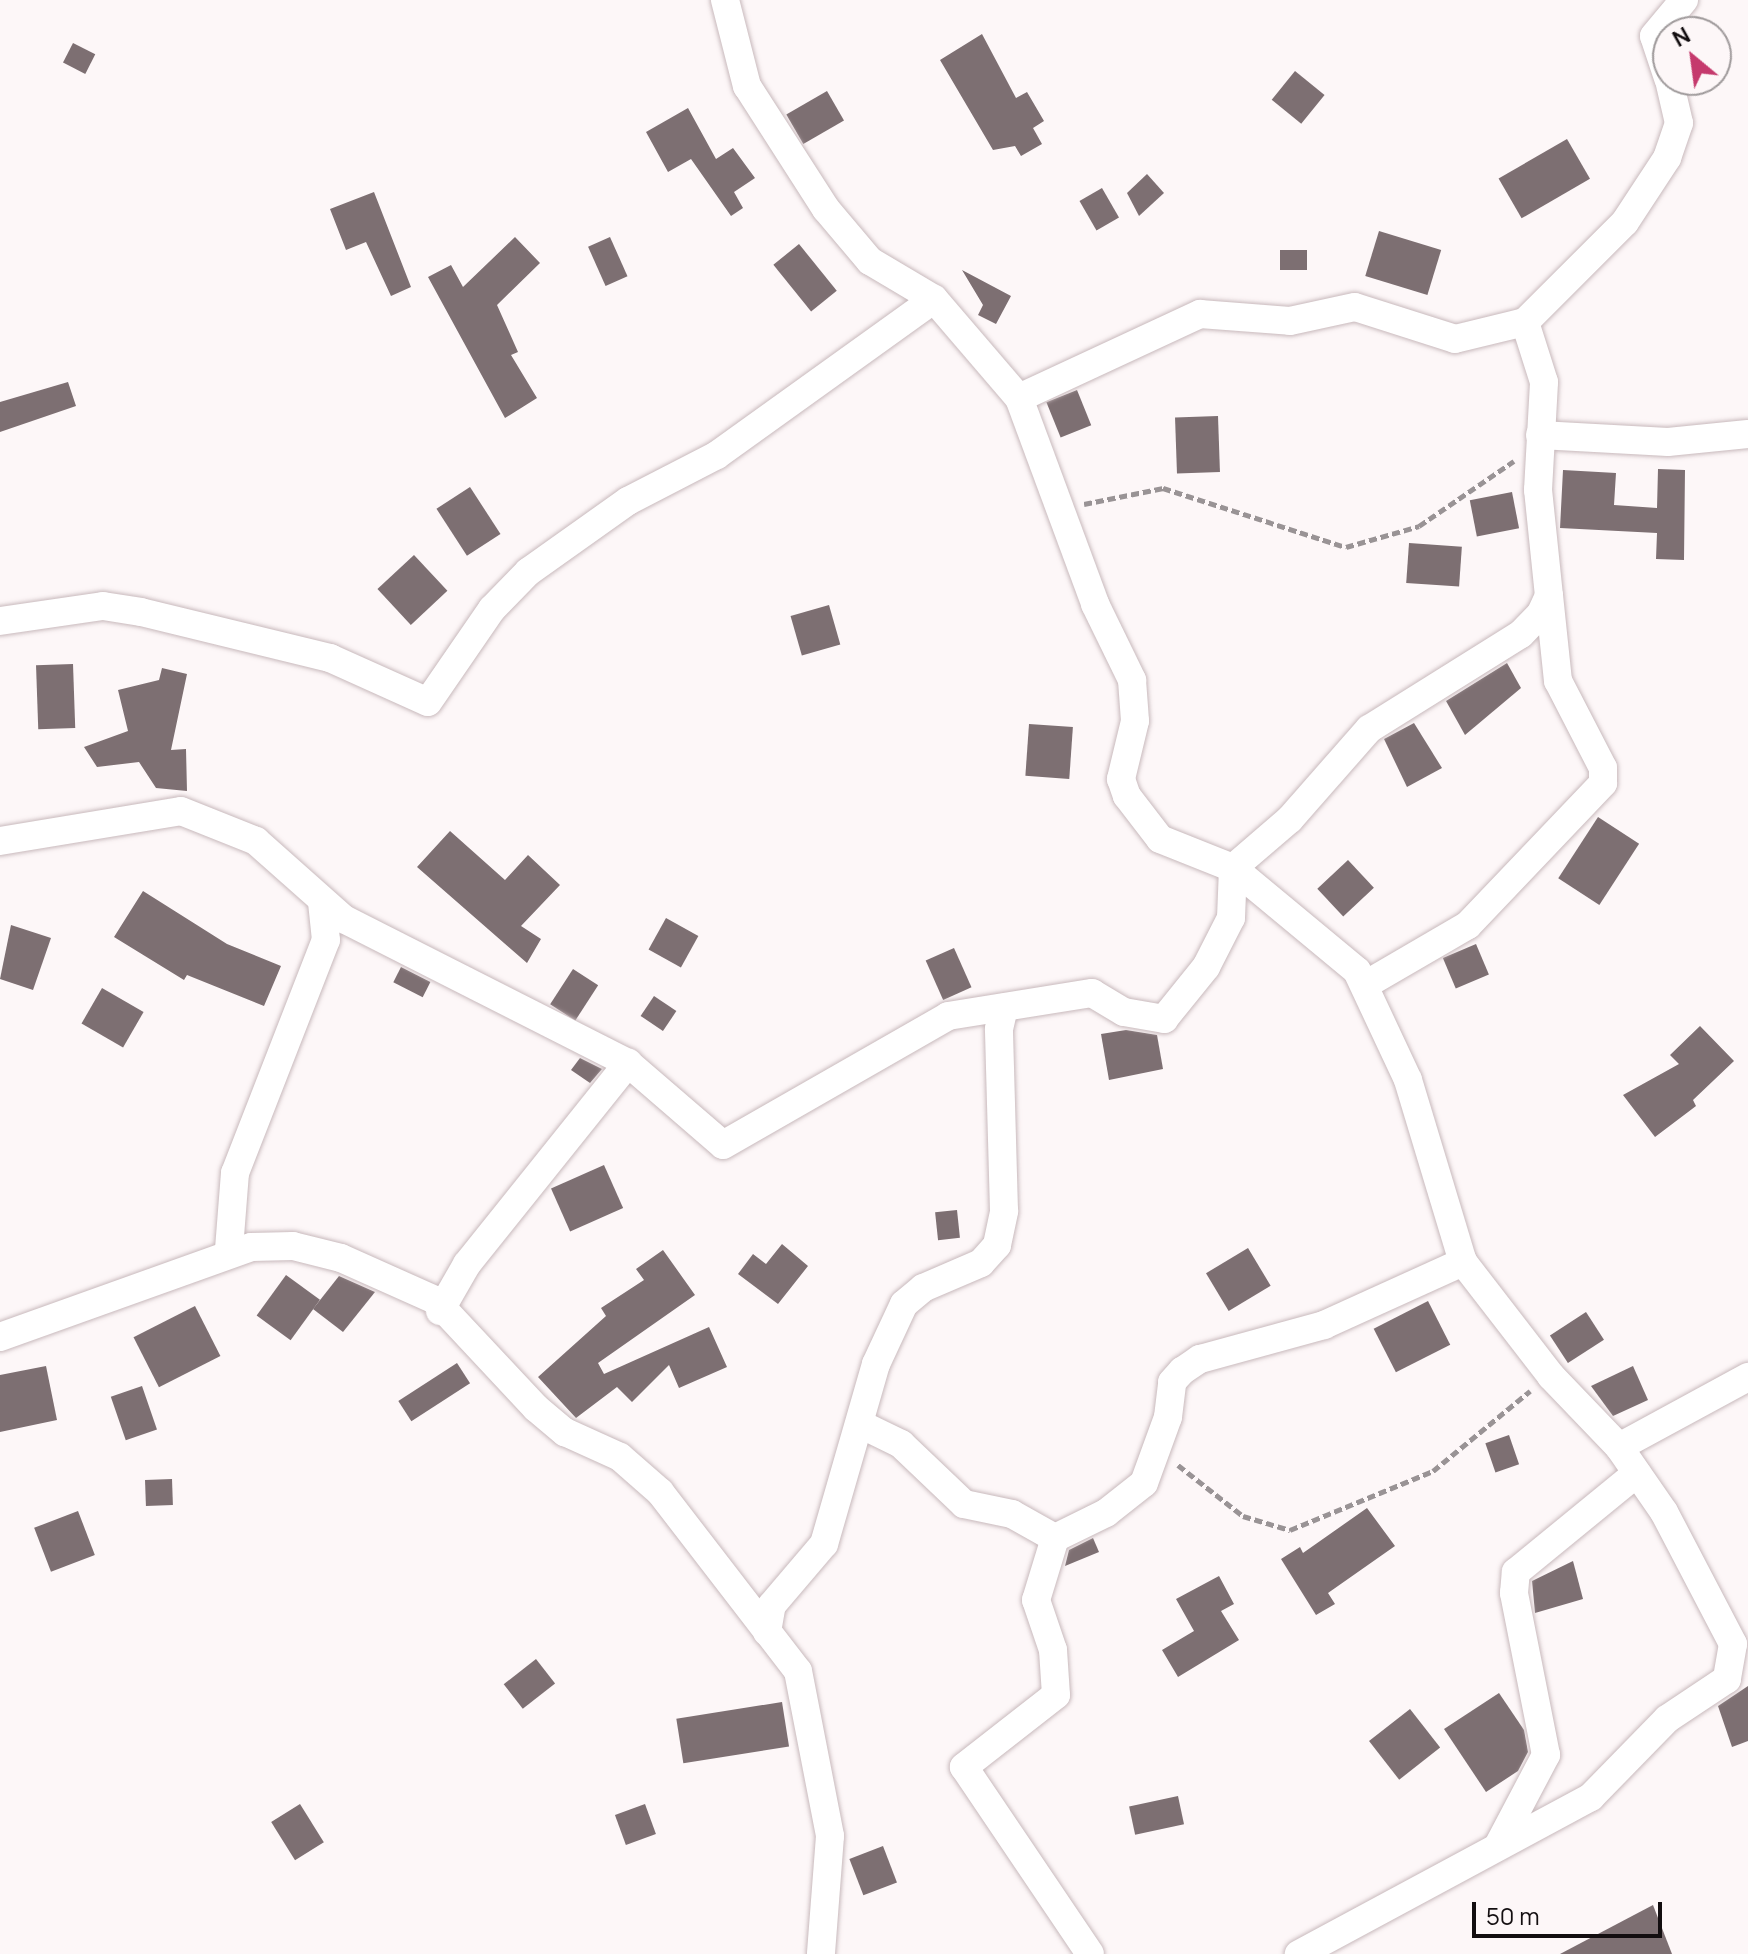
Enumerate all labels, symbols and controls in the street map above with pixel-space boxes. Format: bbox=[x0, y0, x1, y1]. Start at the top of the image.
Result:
north arrow bbox=[1652, 16, 1732, 96]
text: N bbox=[1667, 20, 1696, 54]
scale bar bbox=[1476, 1886, 1666, 1936]
text: 50 m bbox=[1486, 1899, 1540, 1932]

